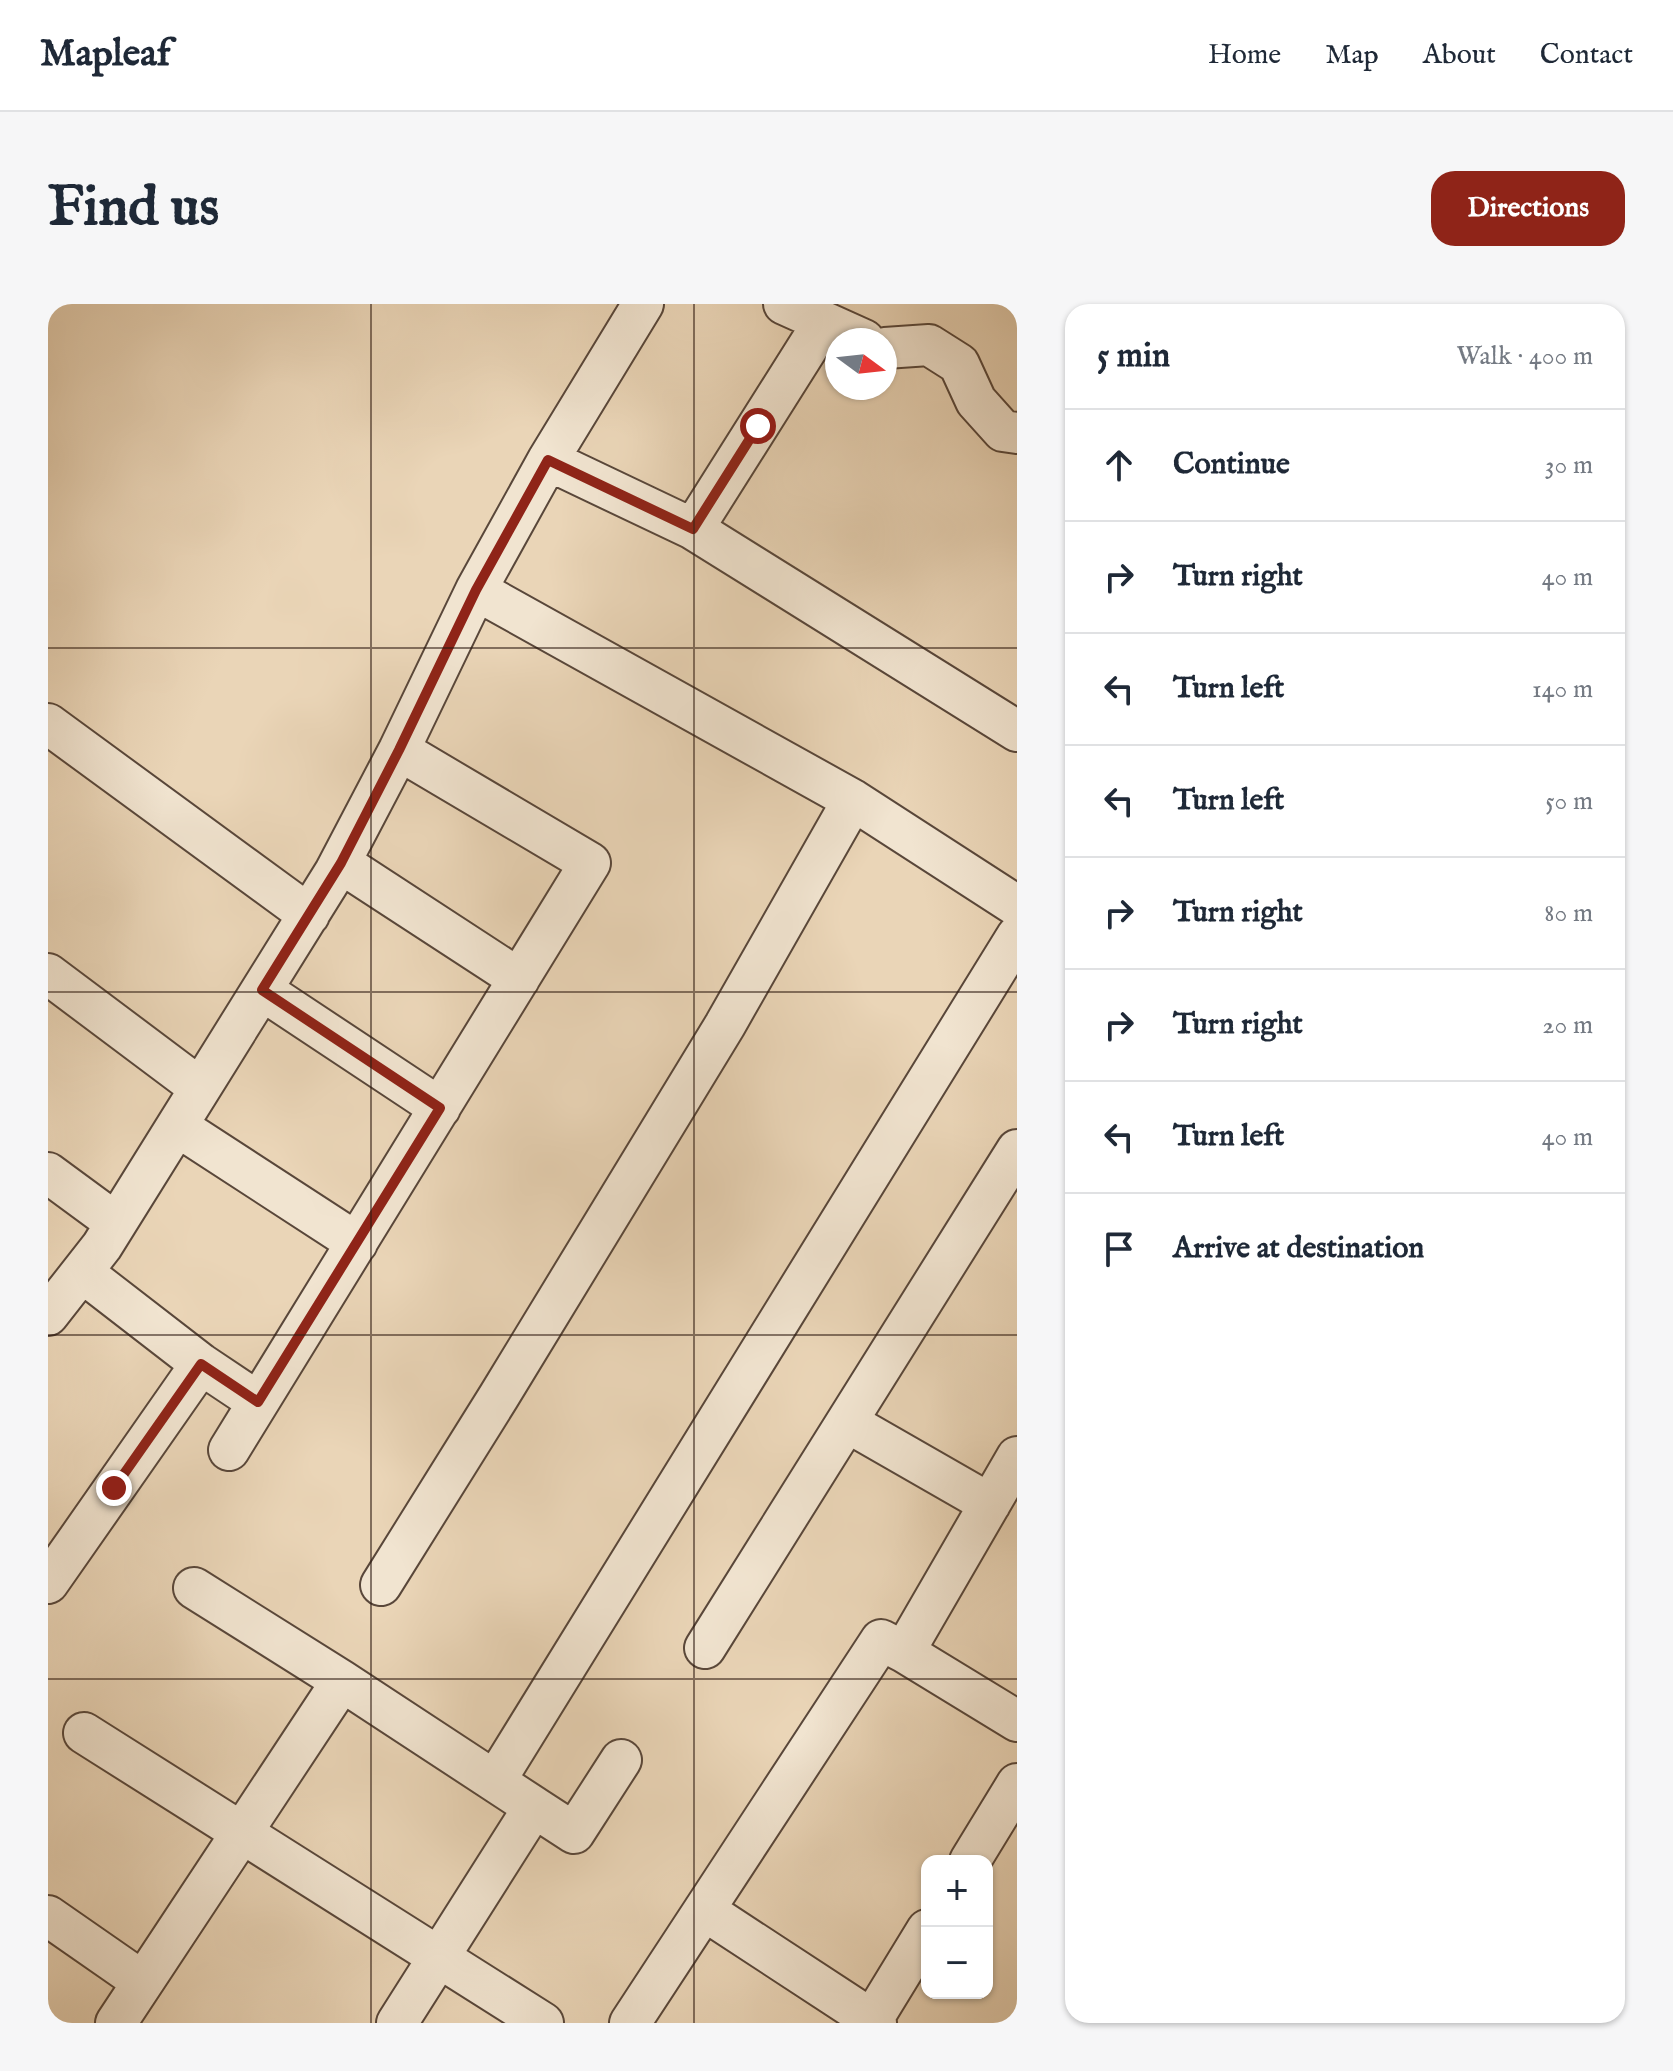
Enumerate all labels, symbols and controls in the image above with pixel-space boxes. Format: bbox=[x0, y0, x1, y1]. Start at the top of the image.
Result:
text: Mapleaf bbox=[40, 31, 170, 79]
text: Home bbox=[1208, 38, 1281, 73]
text: Map bbox=[1325, 38, 1379, 73]
text: About bbox=[1423, 38, 1496, 73]
text: Contact bbox=[1540, 38, 1633, 73]
button: Directions bbox=[1431, 171, 1625, 246]
text: Find us bbox=[48, 173, 219, 244]
north arrow bbox=[825, 328, 897, 400]
text: 5 min bbox=[1097, 335, 1170, 378]
text: Walk · 400 m bbox=[1456, 340, 1593, 373]
route start bbox=[740, 408, 776, 444]
icon: ahead bbox=[1097, 443, 1141, 487]
text: Continue bbox=[1173, 446, 1290, 484]
text: 30 m bbox=[1545, 449, 1593, 482]
icon: right bbox=[1097, 555, 1141, 599]
text: Turn right bbox=[1173, 558, 1303, 596]
text: 40 m bbox=[1542, 561, 1593, 594]
icon: left bbox=[1097, 667, 1141, 711]
text: Turn left bbox=[1173, 670, 1284, 708]
text: 140 m bbox=[1532, 673, 1593, 706]
icon: left bbox=[1097, 779, 1141, 823]
text: Turn left bbox=[1173, 782, 1284, 820]
text: 50 m bbox=[1545, 785, 1593, 818]
icon: right bbox=[1097, 891, 1141, 935]
text: Turn right bbox=[1173, 894, 1303, 932]
text: 80 m bbox=[1544, 897, 1593, 930]
icon: right bbox=[1097, 1003, 1141, 1047]
text: Turn right bbox=[1173, 1006, 1303, 1044]
text: 20 m bbox=[1542, 1009, 1593, 1042]
icon: left bbox=[1097, 1115, 1141, 1159]
text: Turn left bbox=[1173, 1118, 1284, 1156]
text: 40 m bbox=[1542, 1121, 1593, 1154]
icon: arrive bbox=[1097, 1227, 1141, 1271]
text: Arrive at destination bbox=[1173, 1230, 1424, 1268]
route end bbox=[96, 1470, 132, 1506]
map controls bbox=[921, 1855, 993, 1999]
button: + bbox=[921, 1855, 993, 1927]
button: − bbox=[921, 1927, 993, 1999]

